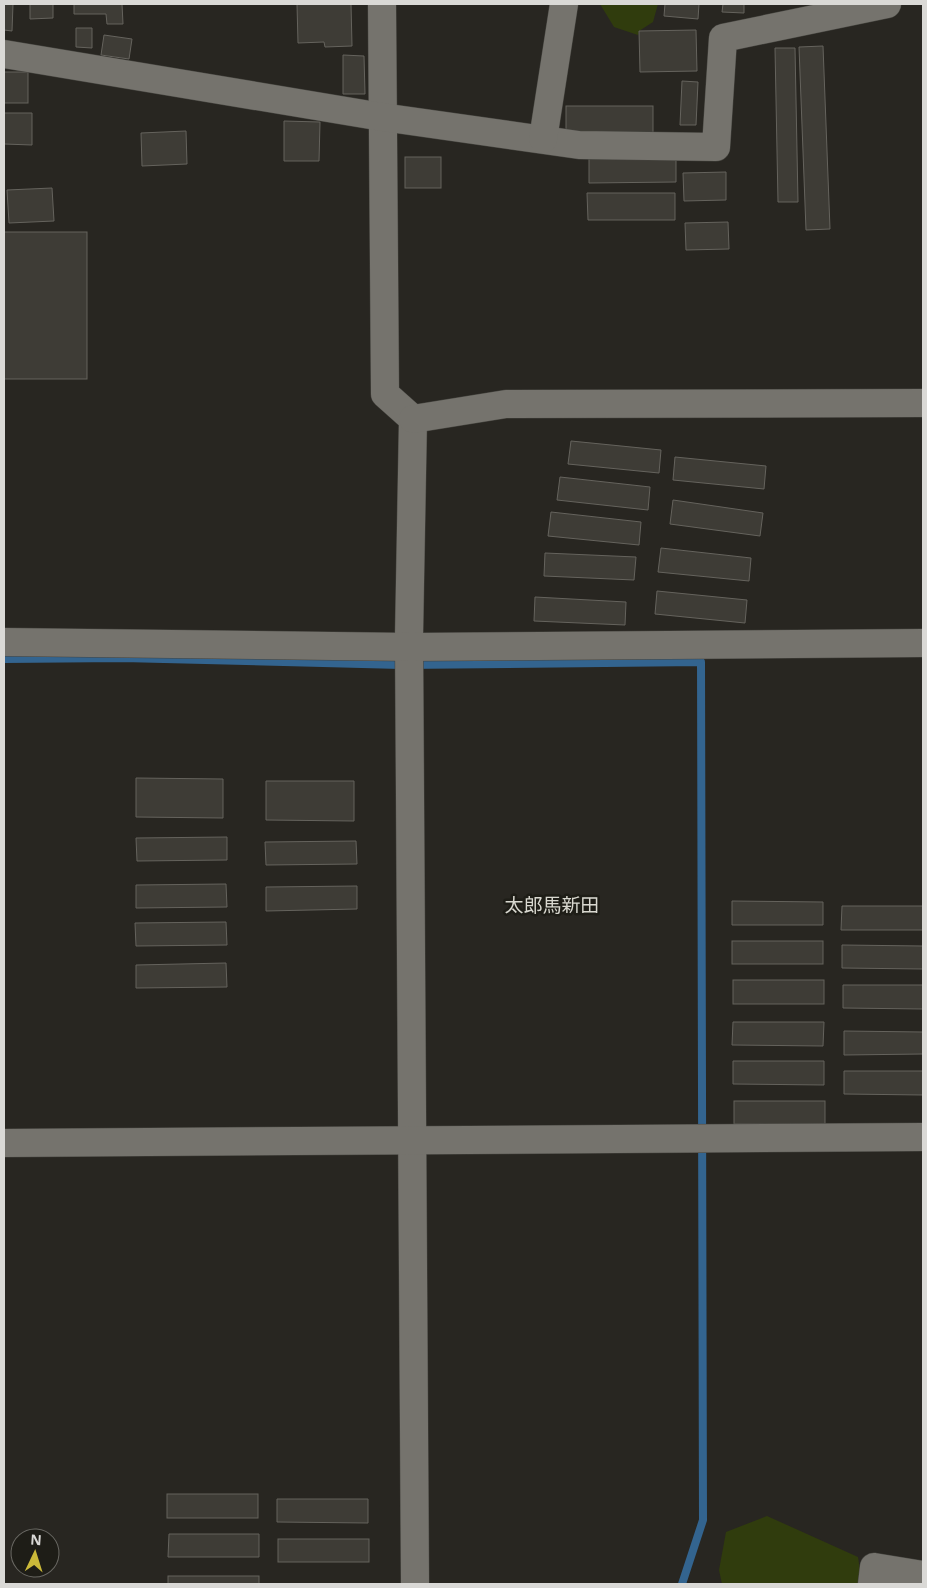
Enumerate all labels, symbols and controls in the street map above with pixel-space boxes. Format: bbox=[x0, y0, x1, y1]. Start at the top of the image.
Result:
district label: 太郎馬新田 bbox=[504, 892, 600, 918]
north arrow bbox=[10, 1528, 60, 1578]
text: N bbox=[30, 1530, 42, 1549]

